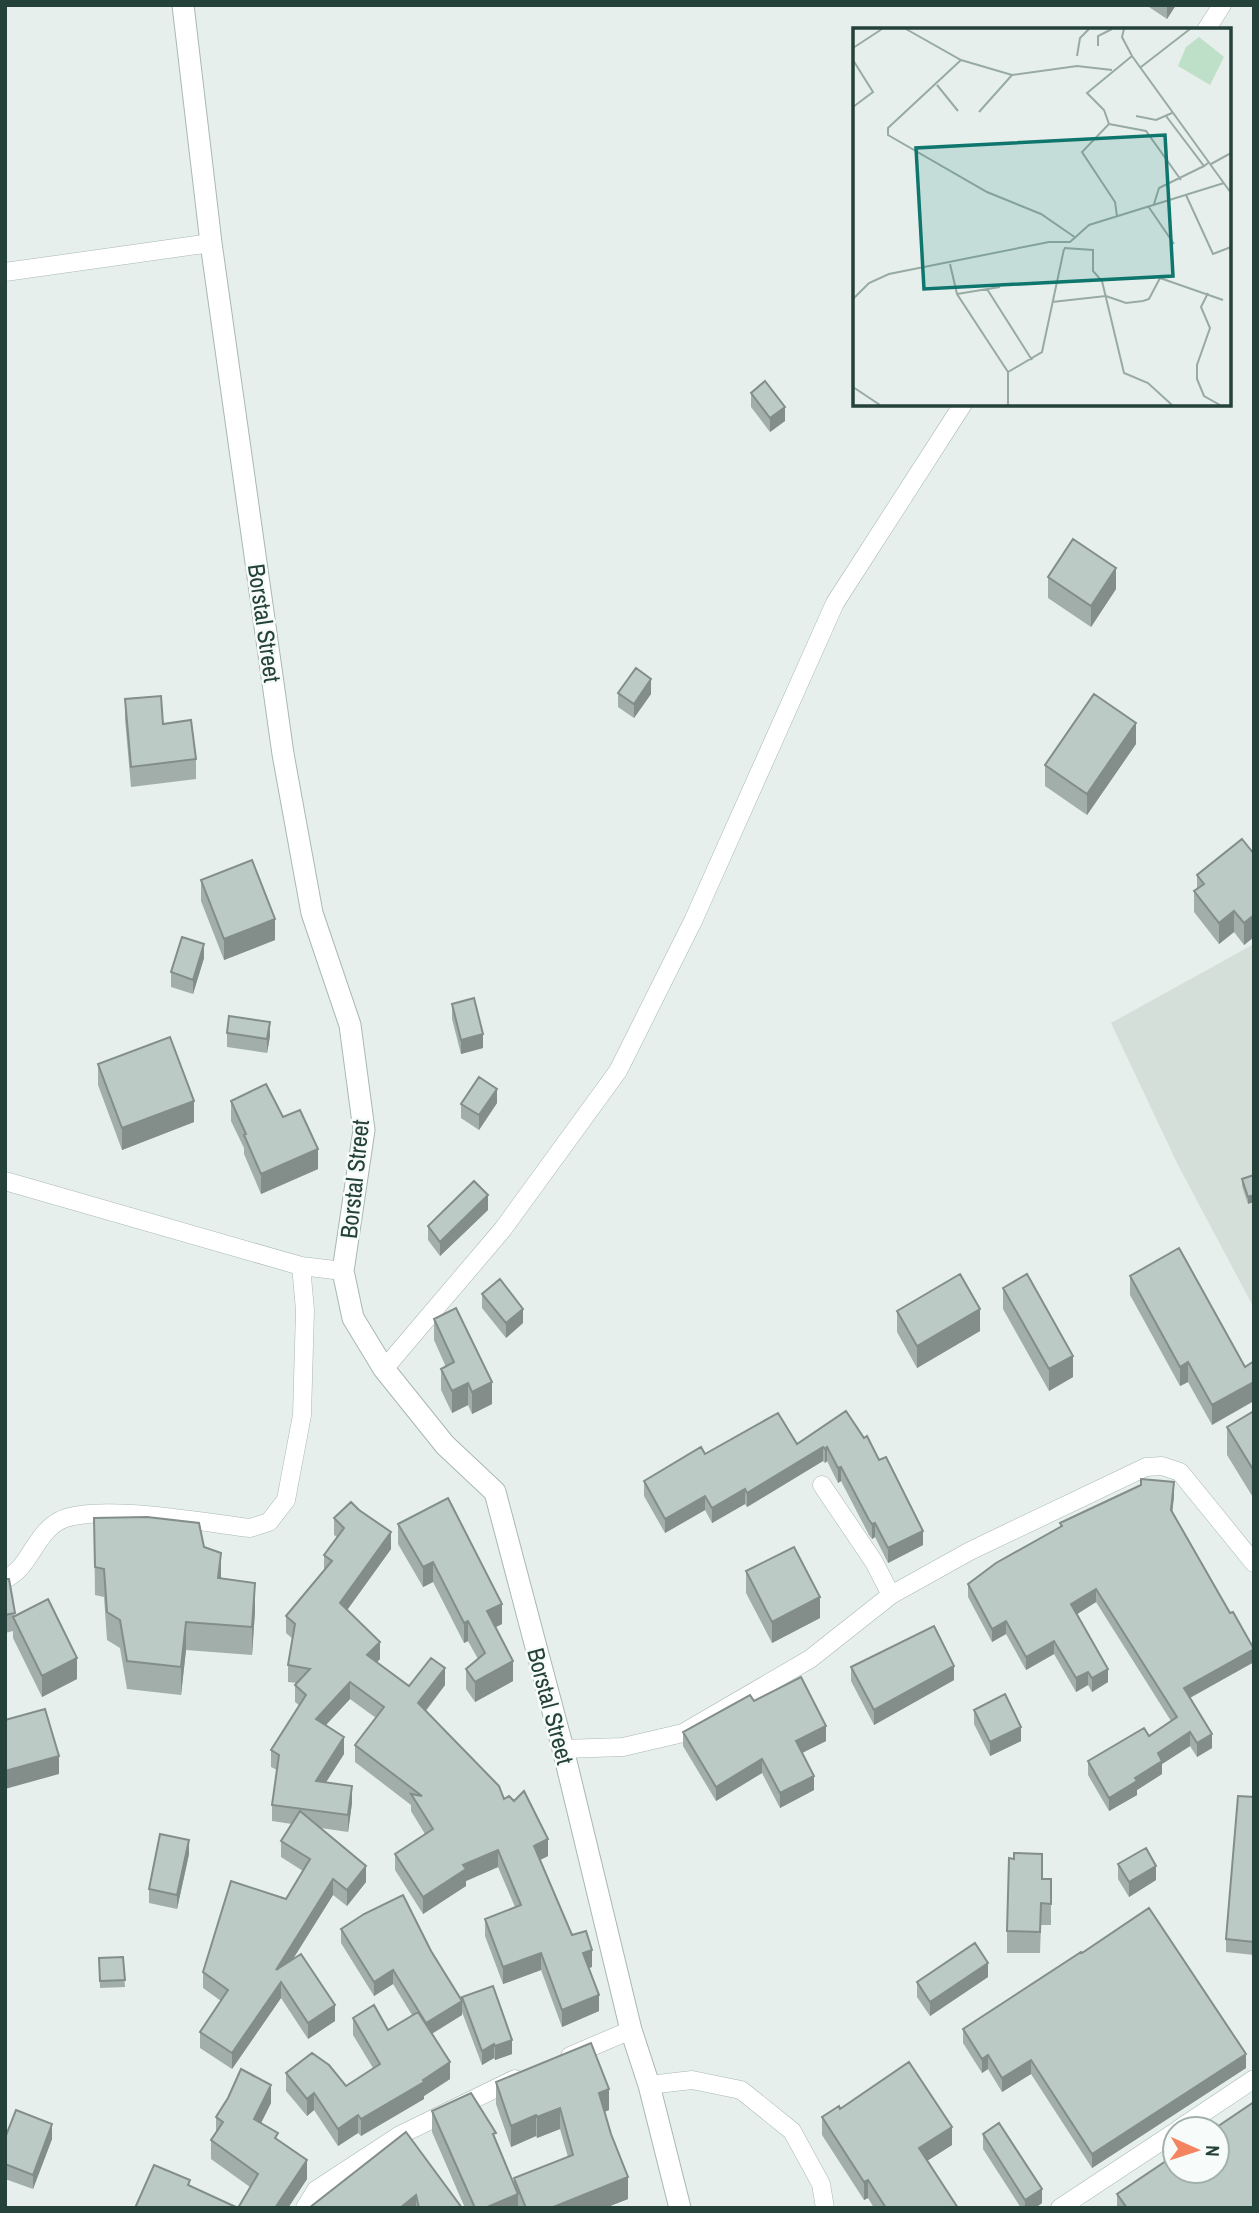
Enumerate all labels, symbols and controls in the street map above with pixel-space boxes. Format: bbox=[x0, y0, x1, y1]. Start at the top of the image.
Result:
inset map bbox=[853, 28, 1231, 406]
street label: Borstal Street bbox=[241, 562, 289, 685]
street label: Borstal Street bbox=[332, 1118, 376, 1240]
street label: Borstal Street bbox=[520, 1644, 582, 1768]
north arrow bbox=[1161, 2115, 1231, 2185]
text: N bbox=[1200, 2145, 1226, 2157]

